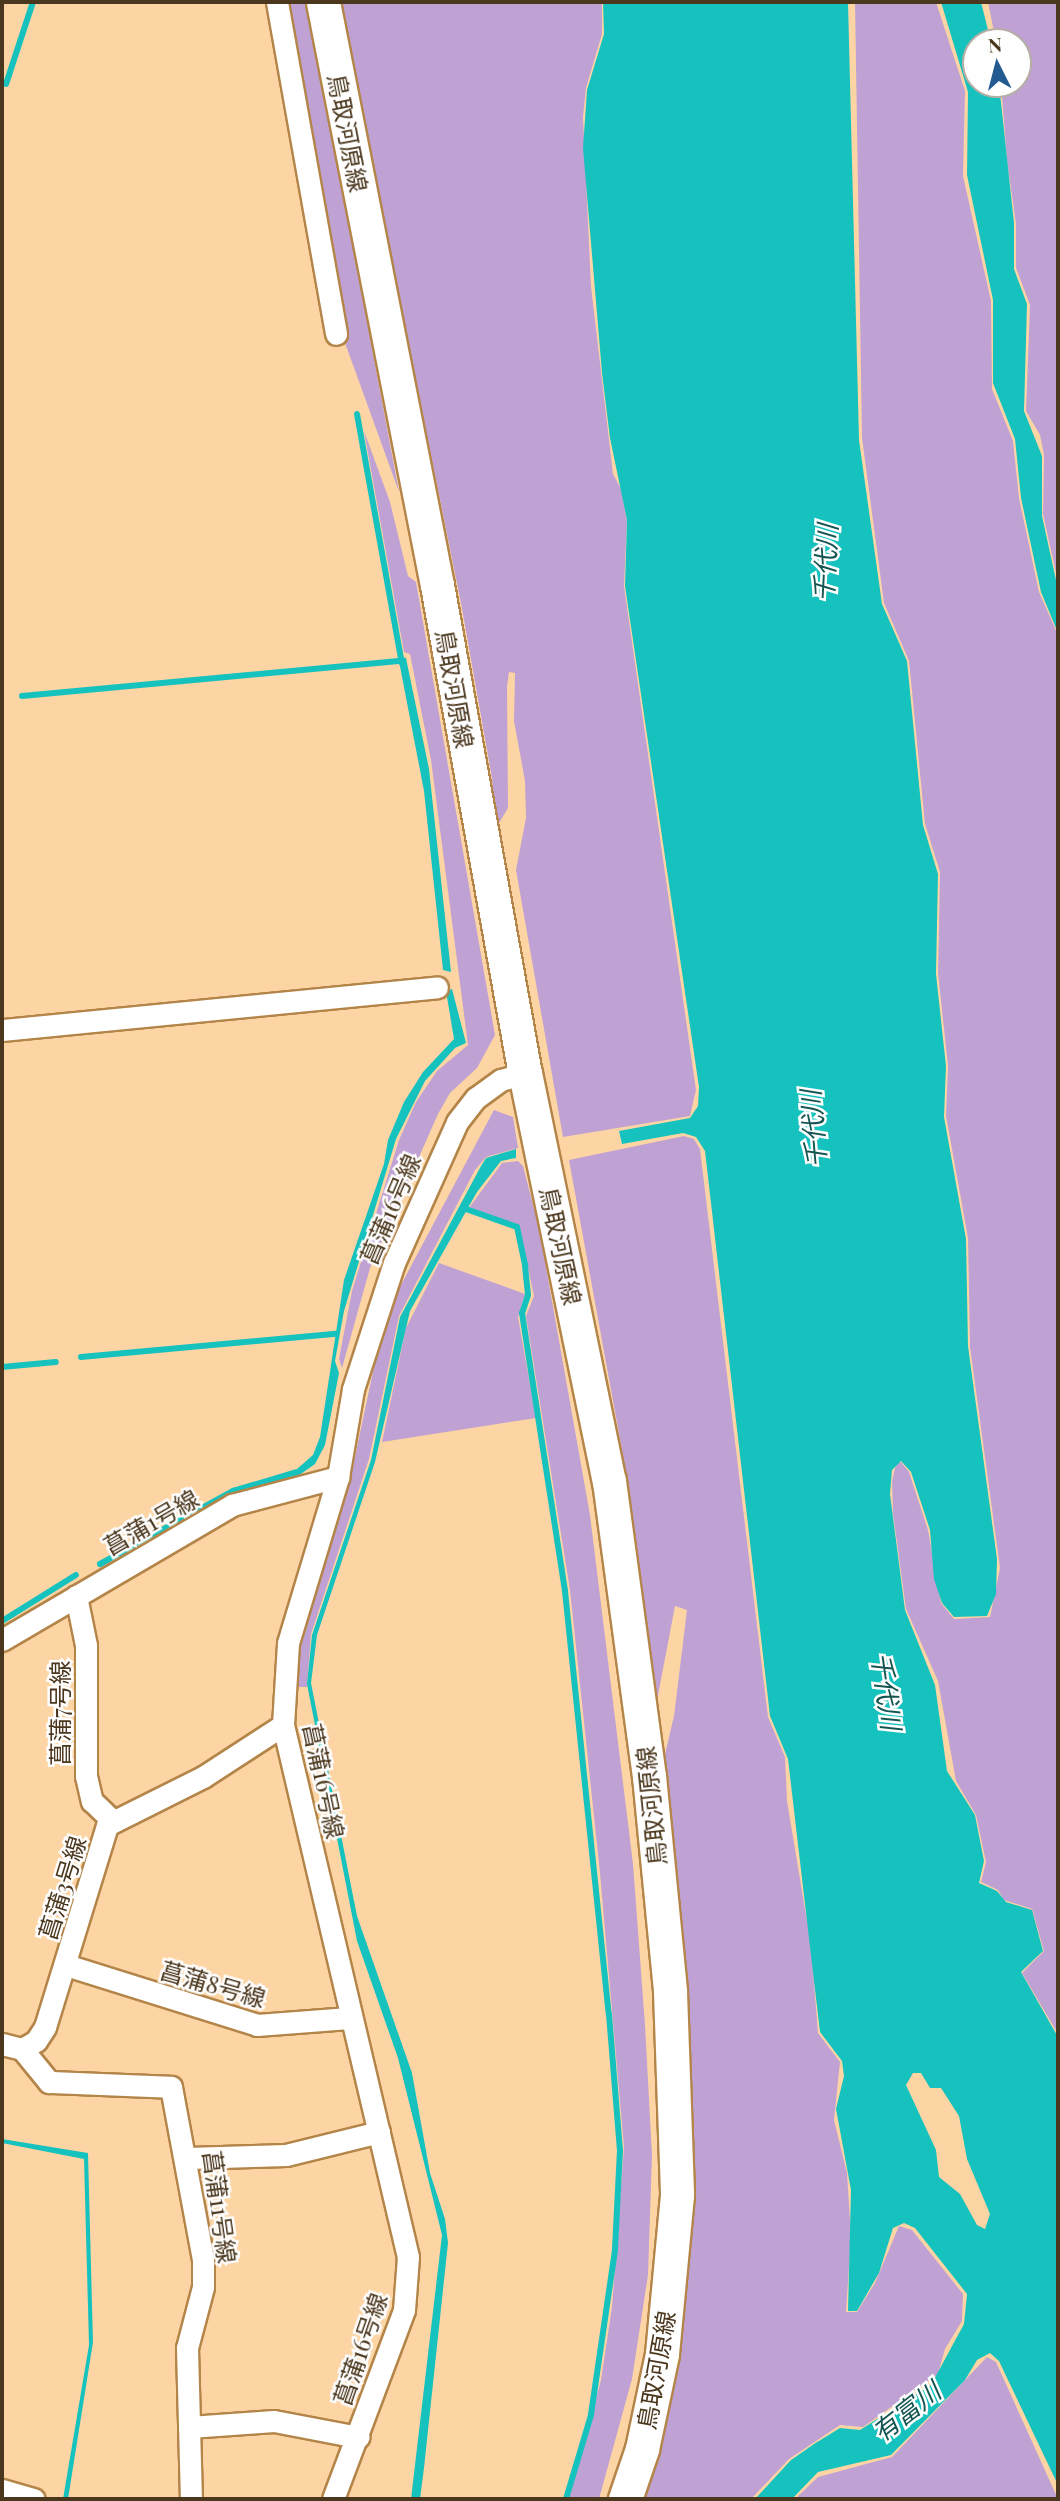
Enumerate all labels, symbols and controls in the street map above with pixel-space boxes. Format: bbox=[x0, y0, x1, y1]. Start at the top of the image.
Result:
north arrow bbox=[962, 28, 1032, 98]
text: N bbox=[987, 30, 1003, 58]
street label: 鳥取河原線 bbox=[322, 71, 374, 195]
water label: 千代川 bbox=[807, 523, 843, 603]
street label: 鳥取河原線 bbox=[430, 627, 480, 751]
water label: 千代川 bbox=[794, 1089, 832, 1169]
street label: 菖蒲16号線 bbox=[354, 1149, 426, 1269]
street label: 鳥取河原線 bbox=[534, 1184, 588, 1308]
street label: 菖蒲1号線 bbox=[98, 1483, 204, 1561]
water label: 千代川 bbox=[866, 1650, 908, 1732]
street label: 菖蒲7号線 bbox=[46, 1660, 74, 1766]
street label: 菖蒲16号線 bbox=[298, 1721, 350, 1841]
street label: 鳥取河原線 bbox=[630, 1745, 672, 1867]
street label: 菖蒲3号線 bbox=[33, 1833, 91, 1943]
street label: 菖蒲8号線 bbox=[157, 1955, 269, 2013]
street label: 菖蒲11号線 bbox=[198, 2149, 242, 2265]
street label: 菖蒲16号線 bbox=[327, 2289, 393, 2409]
street label: 鳥取河原線 bbox=[631, 2308, 681, 2432]
water label: 有富川 bbox=[866, 2375, 946, 2447]

